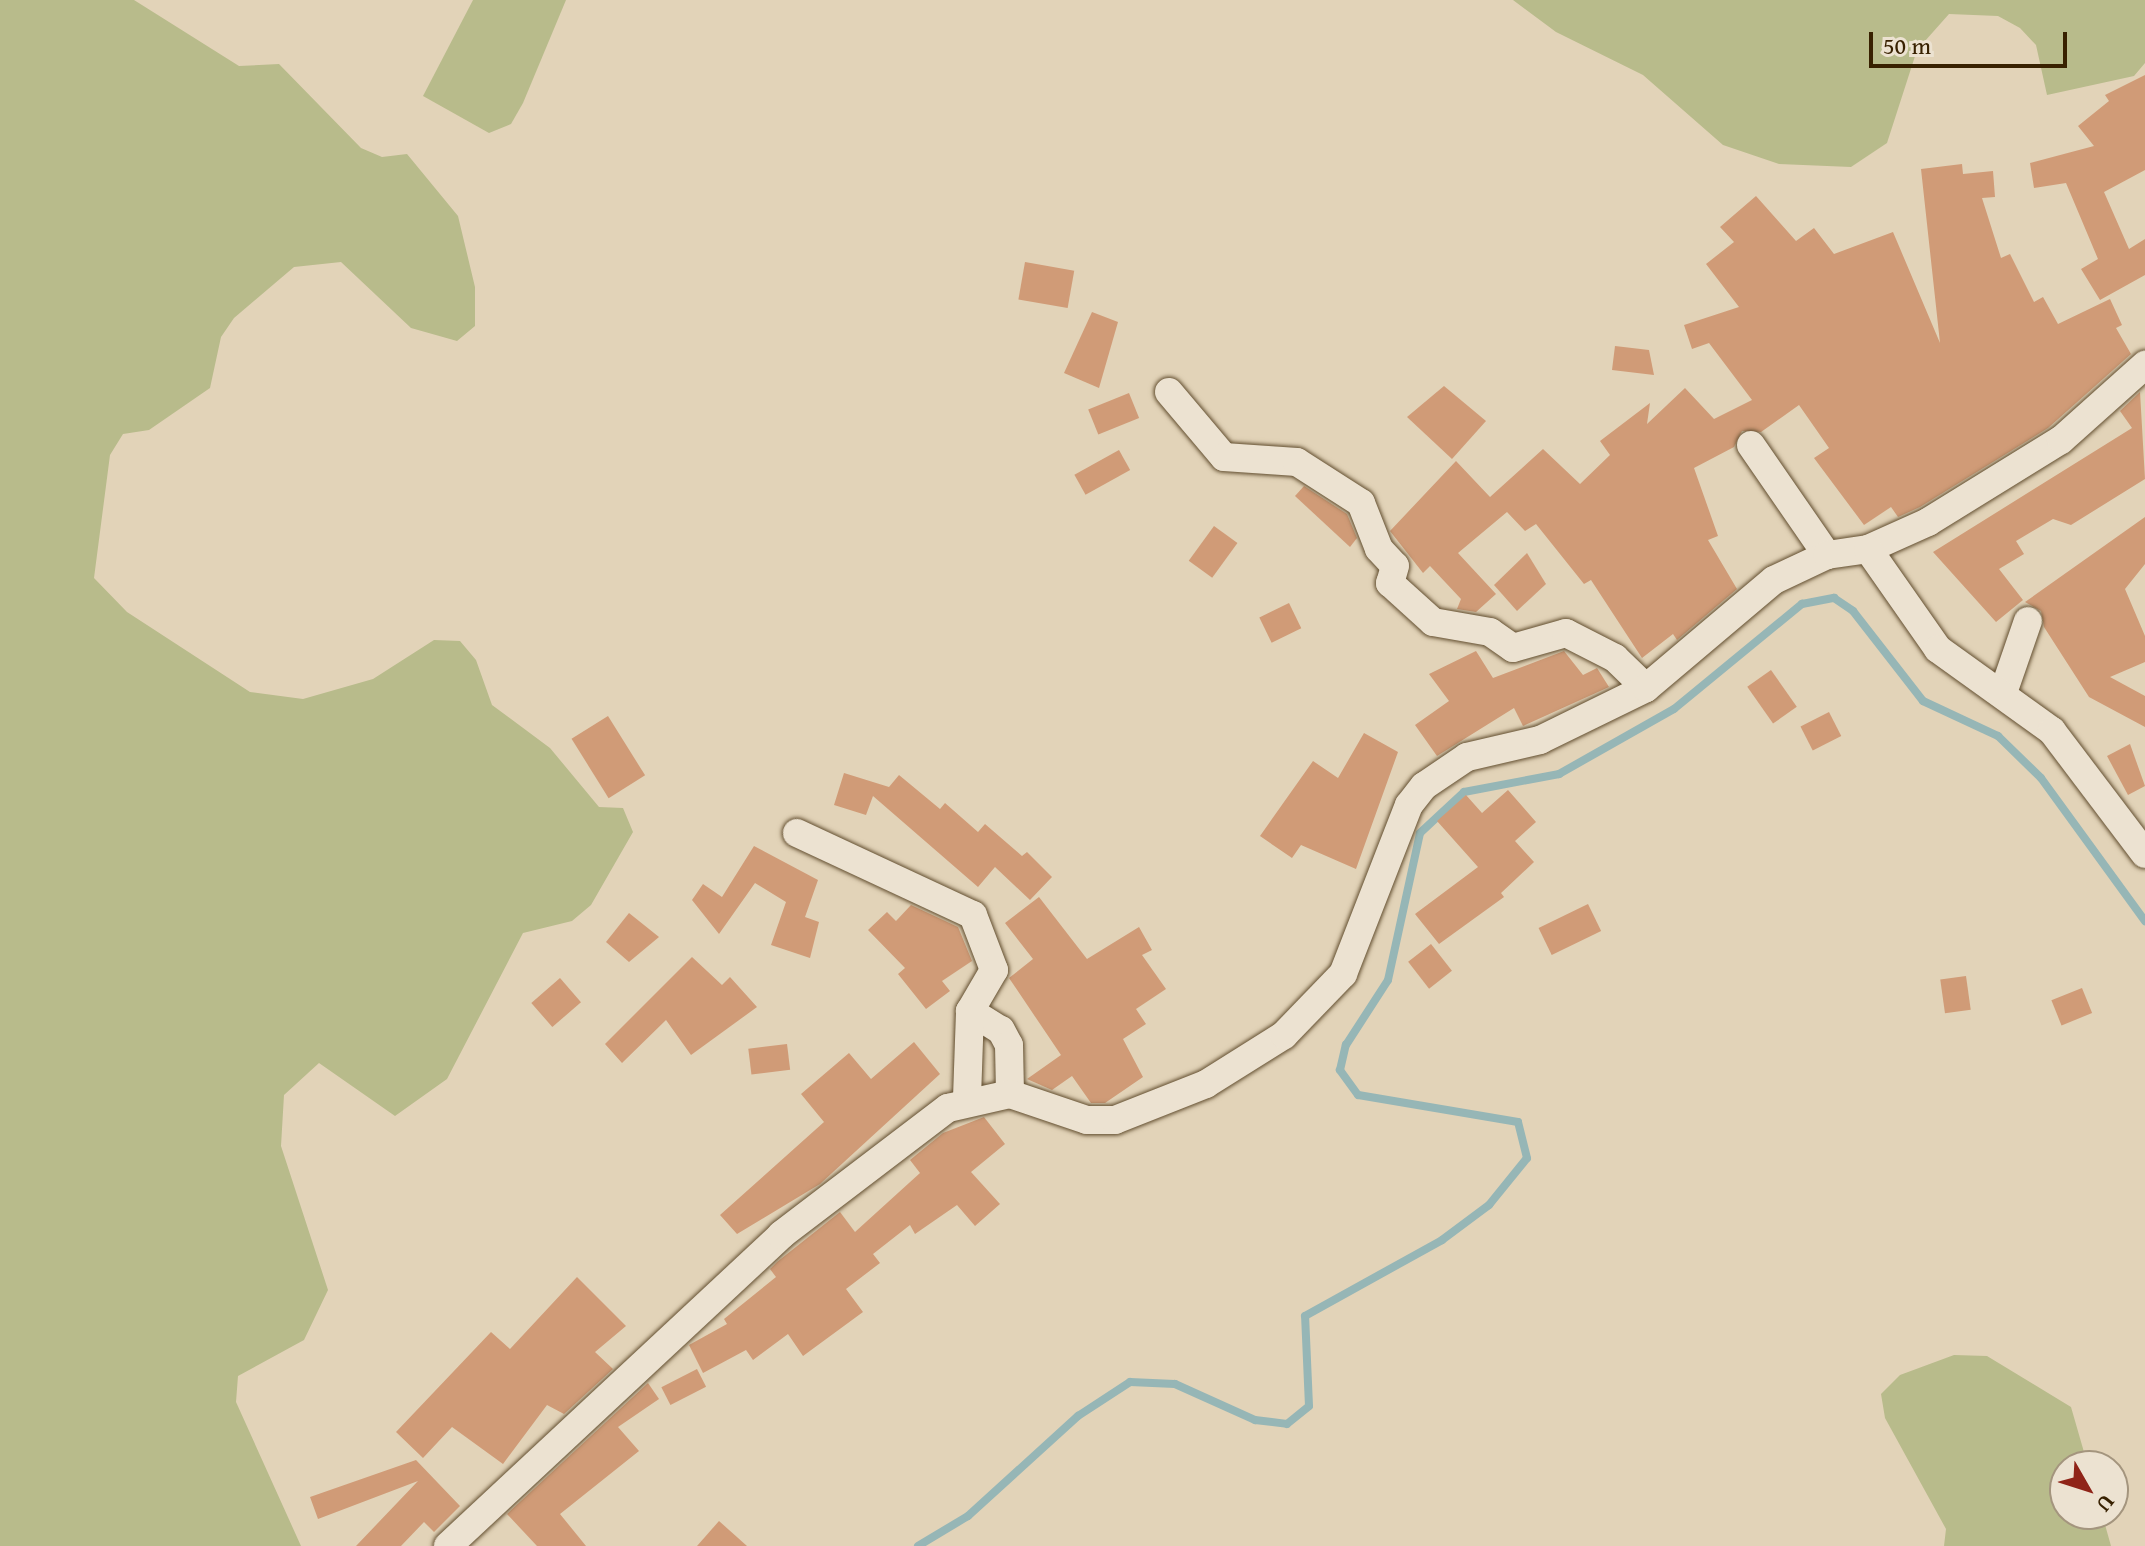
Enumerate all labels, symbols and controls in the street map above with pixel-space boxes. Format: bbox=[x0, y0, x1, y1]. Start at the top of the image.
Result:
scale bar bbox=[1873, 16, 2071, 66]
text: 50 m bbox=[1883, 28, 1931, 63]
north arrow bbox=[2049, 1450, 2129, 1530]
text: U bbox=[2089, 1488, 2123, 1520]

